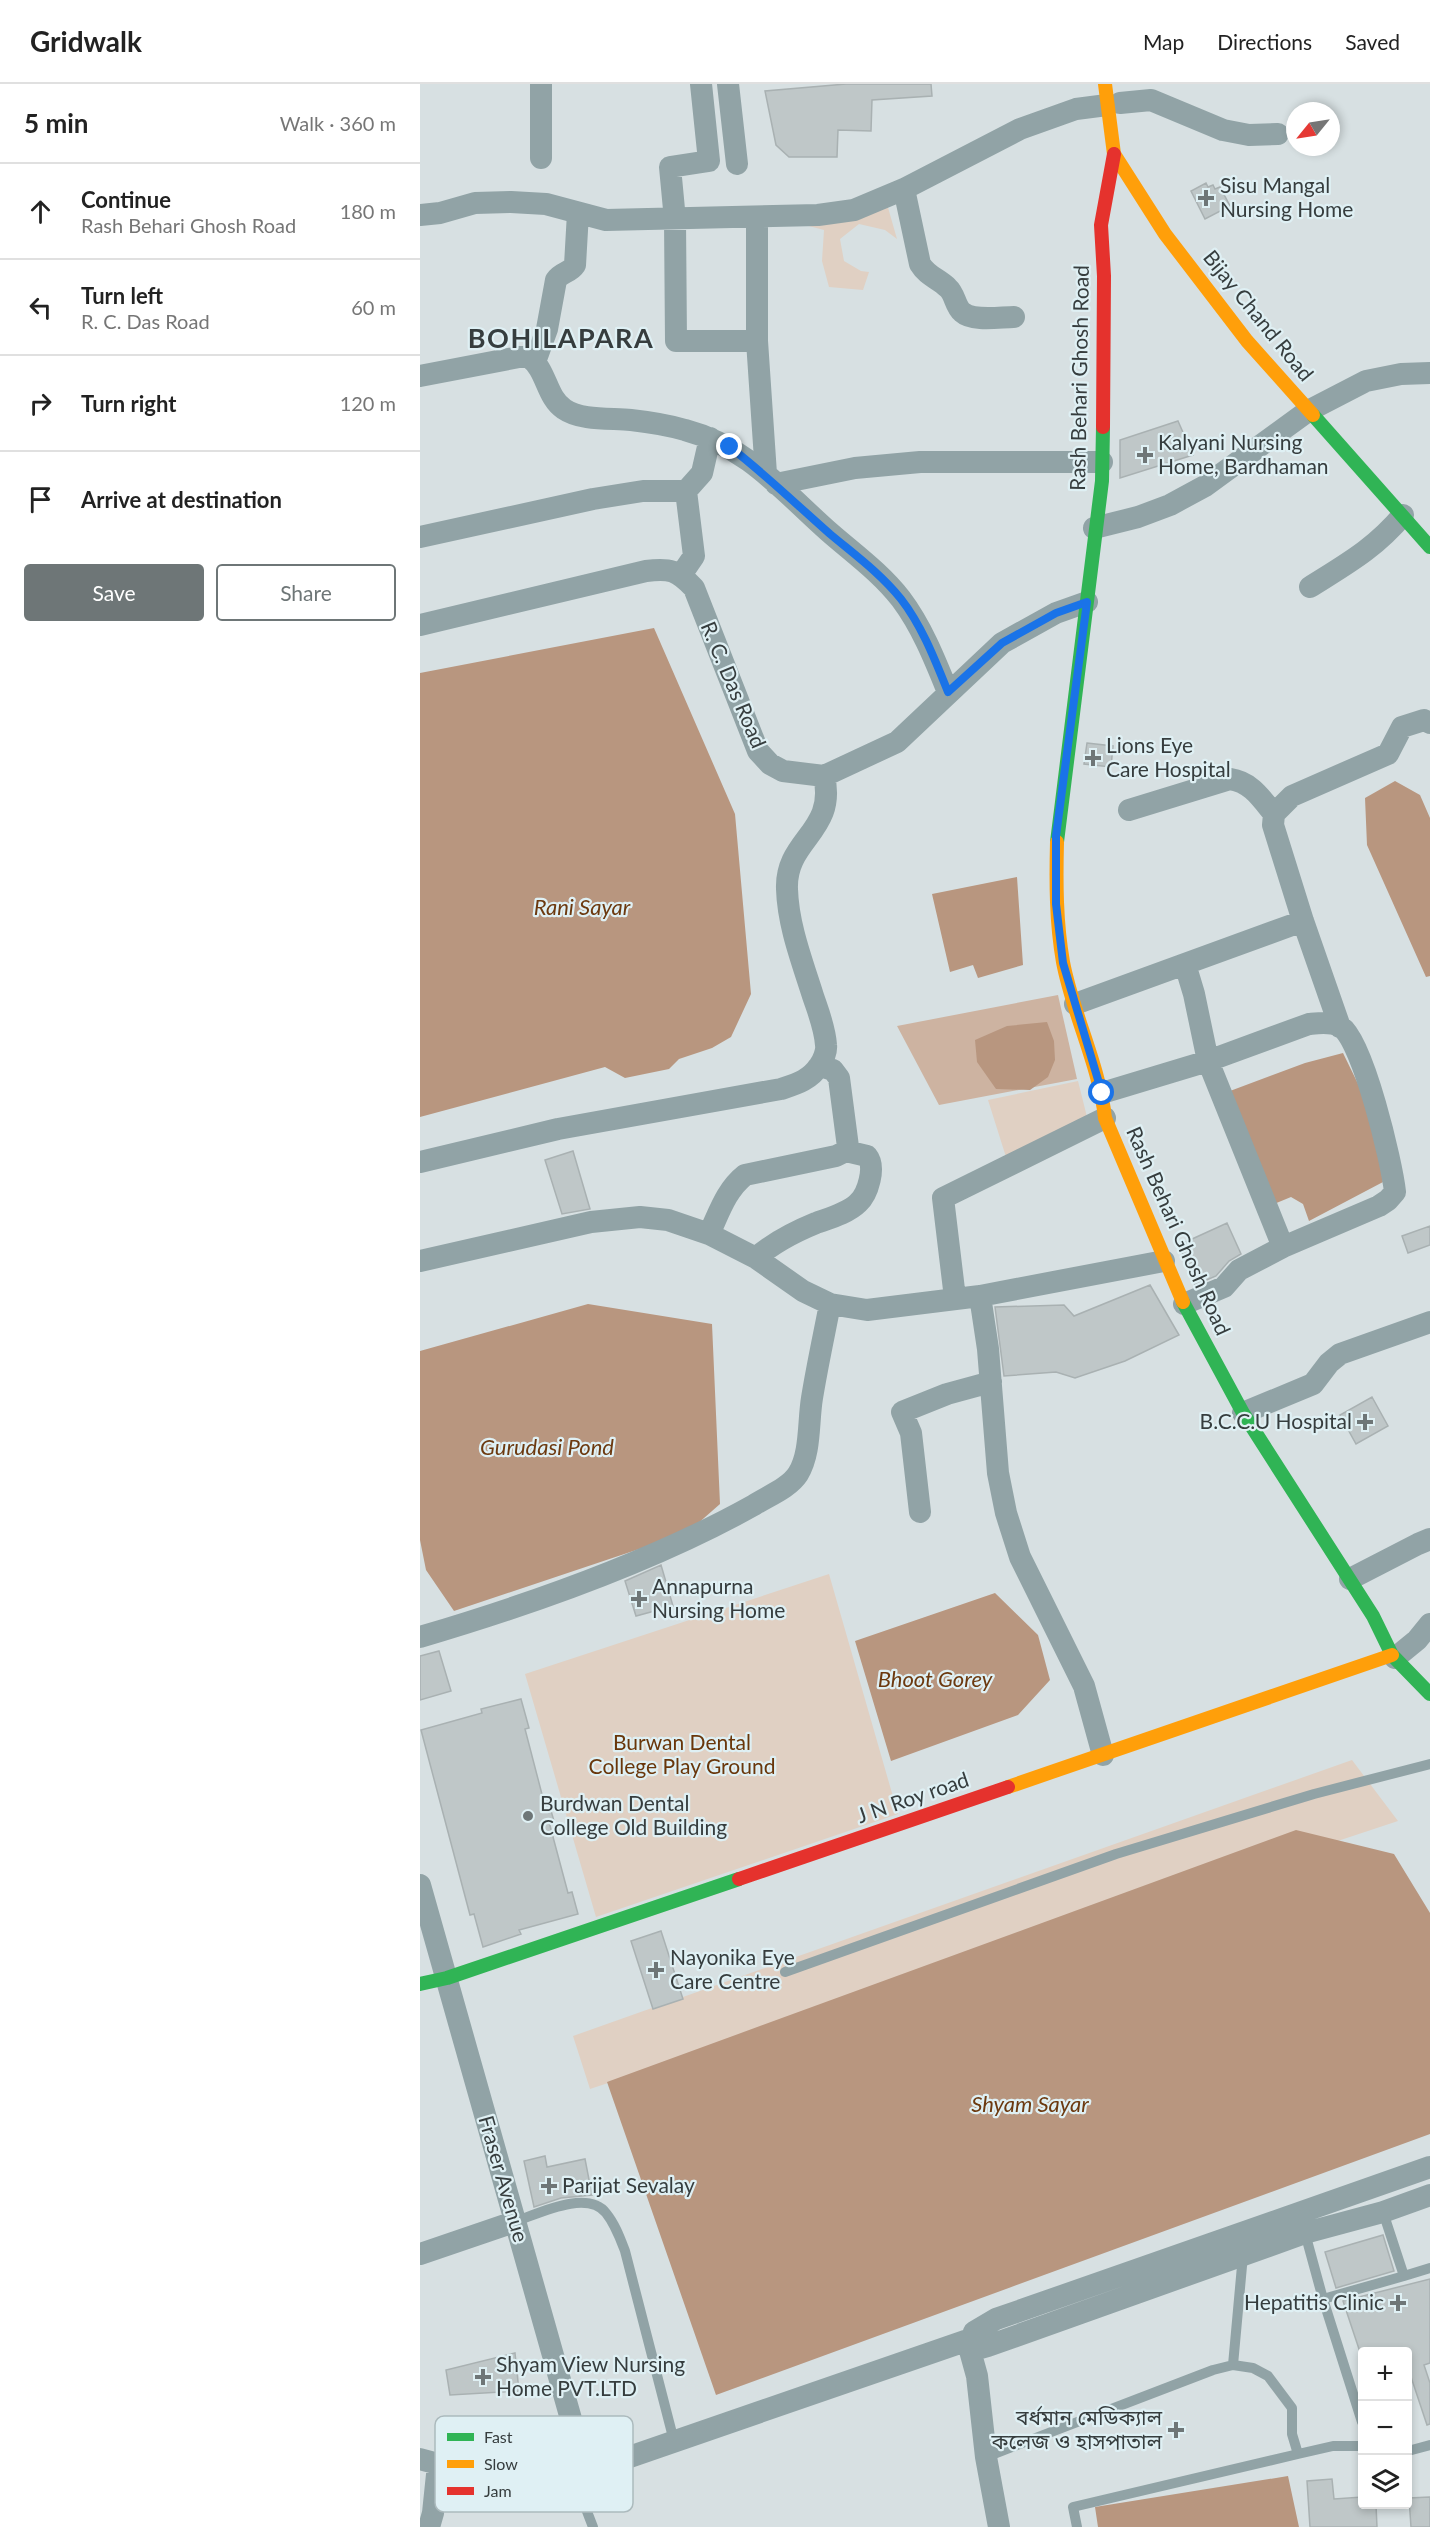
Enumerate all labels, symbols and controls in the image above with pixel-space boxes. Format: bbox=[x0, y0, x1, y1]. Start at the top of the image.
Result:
text: Gridwalk bbox=[30, 24, 142, 58]
text: Map bbox=[1143, 29, 1184, 54]
text: Directions bbox=[1217, 29, 1312, 54]
text: Saved bbox=[1345, 29, 1400, 54]
north arrow bbox=[1286, 102, 1340, 156]
text: 5 min bbox=[24, 107, 88, 139]
text: Walk · 360 m bbox=[280, 111, 396, 135]
place label: Sisu Mangal Nursing Home bbox=[1220, 172, 1353, 221]
text: Continue bbox=[81, 186, 171, 213]
marker: Sisu Mangal Nursing Home bbox=[1197, 189, 1215, 207]
icon: ahead bbox=[24, 195, 57, 228]
text: 180 m bbox=[340, 199, 396, 223]
text: Rash Behari Ghosh Road bbox=[81, 213, 296, 237]
street label: Bijay Chand Road bbox=[1199, 245, 1320, 385]
street label: Rash Behari Ghosh Road bbox=[1064, 265, 1093, 491]
text: Turn left bbox=[81, 282, 163, 309]
icon: left bbox=[24, 291, 57, 324]
text: 60 m bbox=[351, 295, 396, 319]
text: R. C. Das Road bbox=[81, 309, 210, 333]
district label: BOHILAPARA bbox=[468, 321, 654, 354]
icon: right bbox=[24, 387, 57, 420]
text: Turn right bbox=[81, 390, 176, 417]
text: 120 m bbox=[340, 391, 396, 415]
place label: Kalyani Nursing Home, Bardhaman bbox=[1158, 429, 1329, 478]
route end bbox=[716, 433, 742, 459]
marker: Kalyani Nursing Home, Bardhaman bbox=[1136, 446, 1154, 464]
icon: arrive bbox=[24, 483, 57, 516]
text: Arrive at destination bbox=[81, 486, 282, 513]
button: Save bbox=[24, 564, 204, 621]
button: Share bbox=[216, 564, 396, 621]
street label: R. C. Das Road bbox=[696, 617, 772, 751]
place label: Lions Eye Care Hospital bbox=[1106, 732, 1231, 781]
marker: Lions Eye Care Hospital bbox=[1084, 749, 1102, 767]
water label: Rani Sayar bbox=[534, 893, 631, 920]
route start bbox=[1088, 1079, 1114, 1105]
street label: Rash Behari Ghosh Road bbox=[1122, 1122, 1237, 1339]
place label: B.C.C.U Hospital bbox=[1200, 1408, 1352, 1433]
marker: B.C.C.U Hospital bbox=[1356, 1413, 1374, 1431]
water label: Gurudasi Pond bbox=[480, 1433, 614, 1460]
place label: Annapurna Nursing Home bbox=[652, 1573, 785, 1622]
marker: Annapurna Nursing Home bbox=[630, 1590, 648, 1608]
water label: Bhoot Gorey bbox=[878, 1665, 993, 1692]
park label: Burwan Dental College Play Ground bbox=[589, 1729, 775, 1778]
street label: J N Roy road bbox=[853, 1766, 972, 1827]
place label: Burdwan Dental College Old Building bbox=[540, 1790, 727, 1839]
marker: Burdwan Dental College Old Building bbox=[521, 1809, 535, 1823]
place label: Nayonika Eye Care Centre bbox=[670, 1944, 795, 1993]
marker: Nayonika Eye Care Centre bbox=[647, 1961, 665, 1979]
water label: Shyam Sayar bbox=[971, 2090, 1089, 2117]
street label: Fraser Avenue bbox=[474, 2112, 534, 2245]
place label: Parijat Sevalay bbox=[562, 2172, 695, 2197]
marker: Parijat Sevalay bbox=[540, 2177, 558, 2195]
place label: Hepatitis Clinic bbox=[1244, 2289, 1384, 2314]
marker: Hepatitis Clinic bbox=[1389, 2294, 1407, 2312]
map controls bbox=[1358, 2347, 1412, 2509]
button: + bbox=[1358, 2347, 1412, 2401]
place label: Shyam View Nursing Home PVT.LTD bbox=[496, 2351, 685, 2400]
marker: Shyam View Nursing Home PVT.LTD bbox=[474, 2368, 492, 2386]
button: − bbox=[1358, 2401, 1412, 2455]
place label: বর্ধমান মেডিক্যাল কলেজ ও হাসপাতাল bbox=[990, 2404, 1163, 2453]
legend bbox=[435, 2416, 633, 2512]
marker: বর্ধমান মেডিক্যাল কলেজ ও হাসপাতাল bbox=[1167, 2421, 1185, 2439]
text: Fast bbox=[484, 2427, 513, 2446]
text: Slow bbox=[484, 2454, 518, 2473]
button: layers bbox=[1358, 2455, 1412, 2509]
text: Jam bbox=[484, 2481, 512, 2500]

